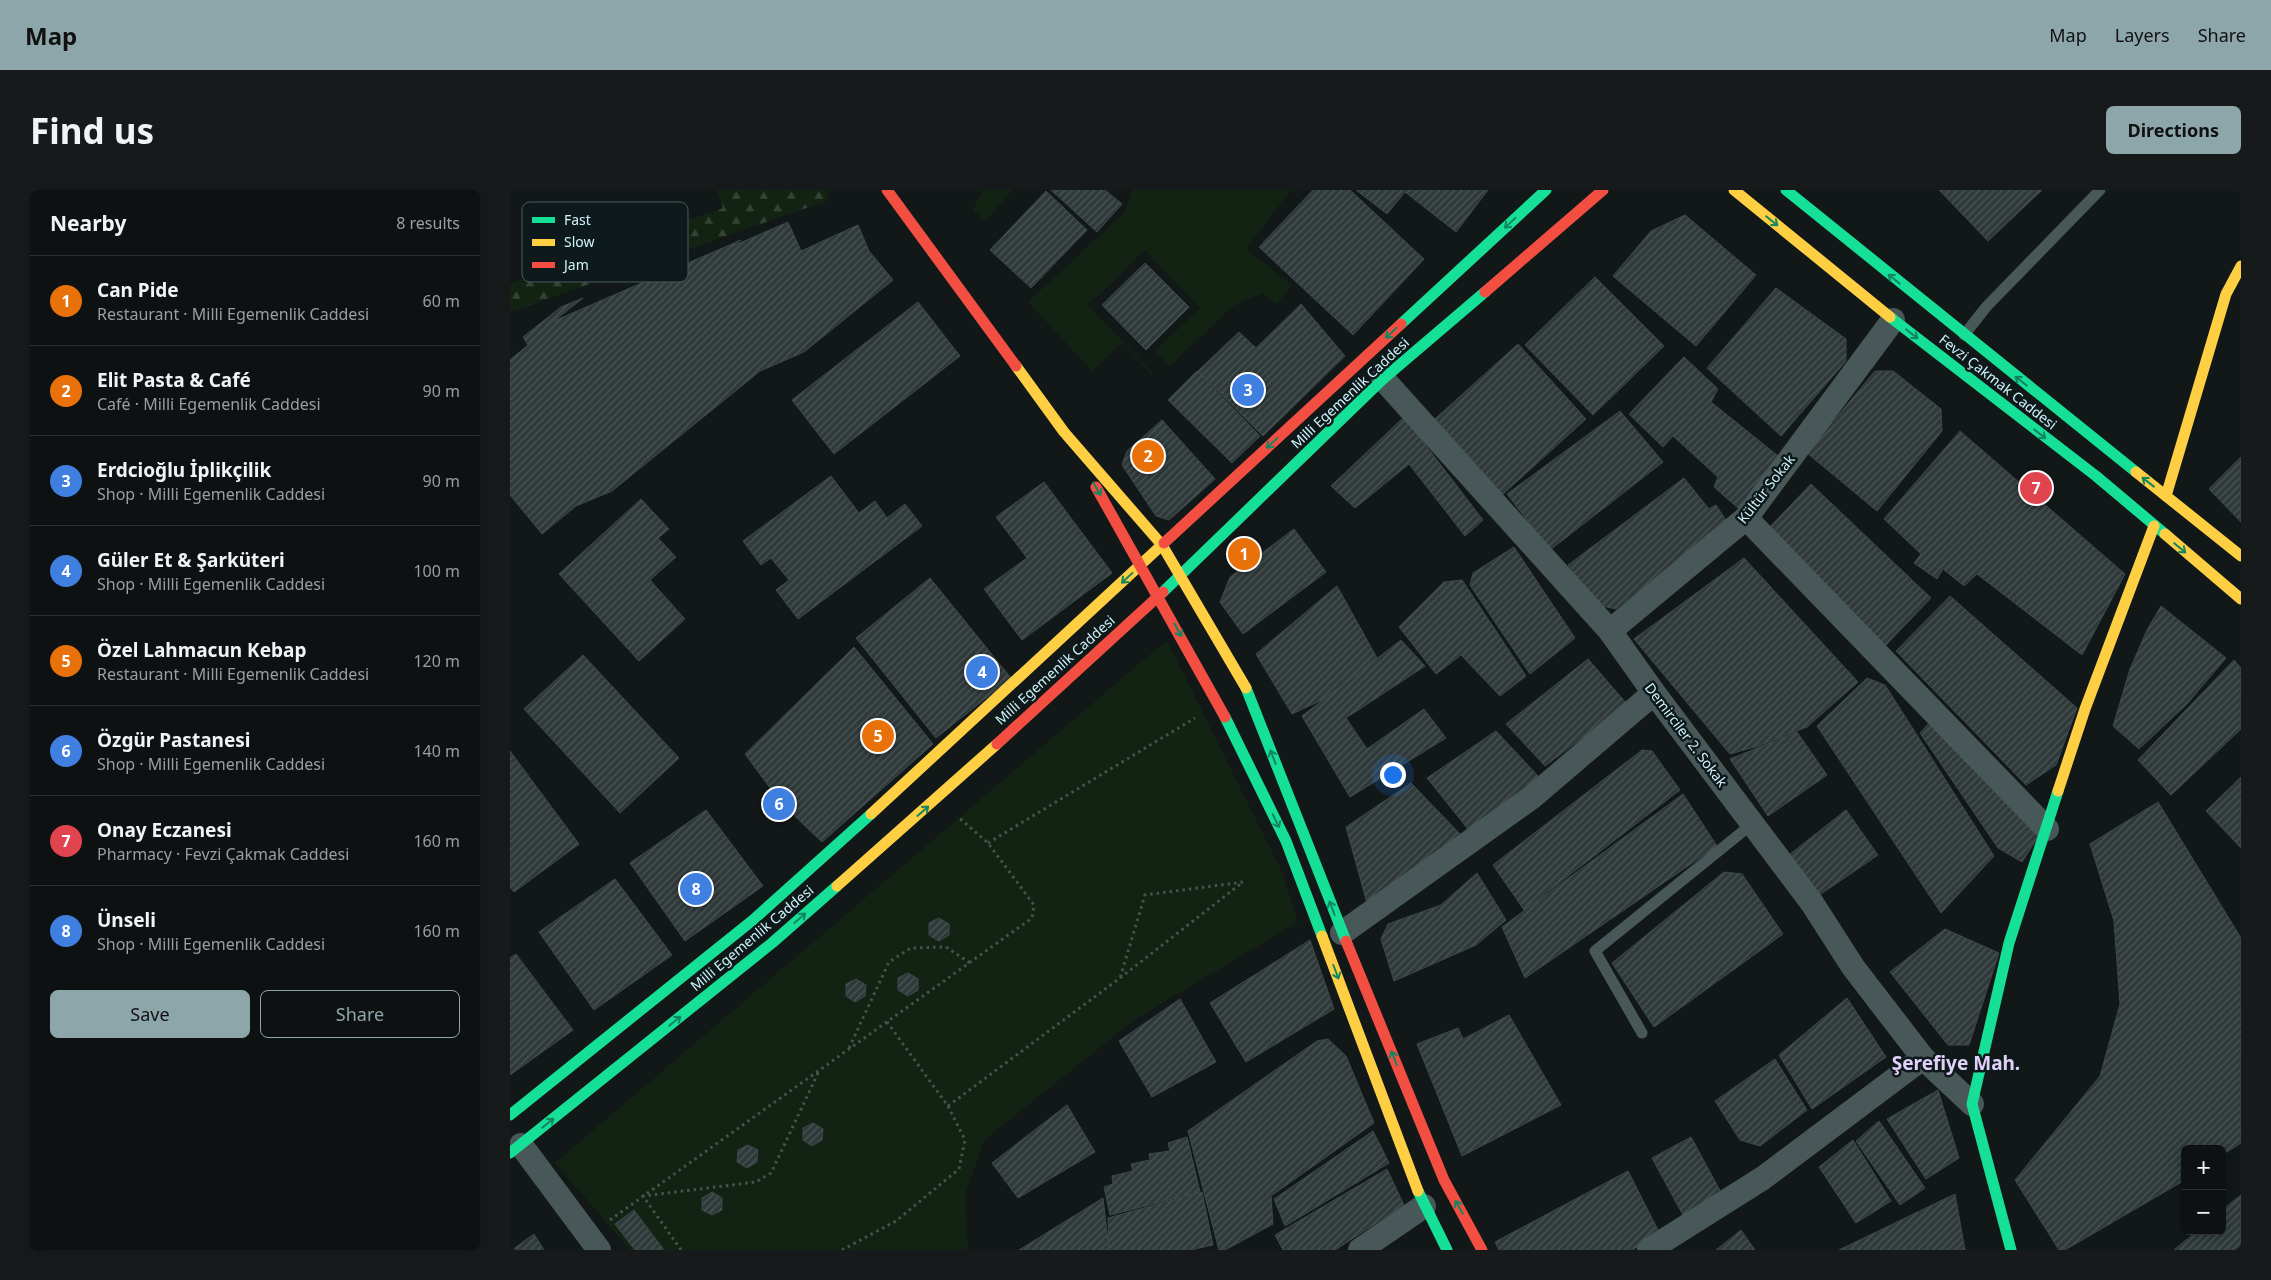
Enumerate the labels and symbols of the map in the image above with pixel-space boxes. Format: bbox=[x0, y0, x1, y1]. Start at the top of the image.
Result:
legend bbox=[522, 202, 688, 282]
text: Fast bbox=[564, 210, 591, 229]
one-way arrow bbox=[1765, 215, 1778, 226]
one-way arrow bbox=[1504, 217, 1517, 229]
text: Slow bbox=[564, 232, 595, 251]
text: Jam bbox=[562, 255, 589, 274]
one-way arrow bbox=[1888, 273, 1901, 284]
one-way arrow bbox=[1385, 327, 1397, 339]
one-way arrow bbox=[1905, 329, 1918, 340]
street label: Fevzi Çakmak Caddesi bbox=[1936, 330, 2061, 433]
street label: Milli Egemenlik Caddesi bbox=[1286, 333, 1413, 453]
pin: 3 bbox=[1232, 371, 1264, 409]
one-way arrow bbox=[2015, 375, 2028, 386]
one-way arrow bbox=[2033, 428, 2046, 439]
pin: 2 bbox=[1132, 437, 1164, 475]
one-way arrow bbox=[1265, 438, 1278, 449]
street label: Kültür Sokak bbox=[1733, 450, 1799, 527]
pin: 7 bbox=[2020, 469, 2052, 507]
one-way arrow bbox=[2142, 476, 2155, 487]
one-way arrow bbox=[1092, 482, 1102, 497]
pin: 1 bbox=[1228, 535, 1260, 573]
one-way arrow bbox=[2173, 542, 2186, 553]
one-way arrow bbox=[1120, 572, 1133, 584]
street label: Milli Egemenlik Caddesi bbox=[991, 611, 1119, 729]
one-way arrow bbox=[1174, 622, 1183, 637]
pin: 4 bbox=[966, 653, 998, 691]
street label: Demirciler 2. Sokak bbox=[1641, 679, 1732, 791]
pin: 5 bbox=[862, 717, 894, 755]
one-way arrow bbox=[1268, 749, 1277, 765]
your location bbox=[1380, 762, 1406, 788]
pin: 6 bbox=[763, 785, 795, 823]
one-way arrow bbox=[916, 805, 929, 817]
one-way arrow bbox=[1272, 813, 1282, 828]
pin: 8 bbox=[680, 870, 712, 908]
street label: Milli Egemenlik Caddesi bbox=[686, 880, 817, 995]
one-way arrow bbox=[1327, 901, 1336, 916]
one-way arrow bbox=[794, 912, 807, 924]
one-way arrow bbox=[1332, 964, 1341, 980]
one-way arrow bbox=[668, 1016, 681, 1027]
district label: Şerefiye Mah. bbox=[1892, 1050, 2020, 1076]
one-way arrow bbox=[1388, 1051, 1398, 1066]
one-way arrow bbox=[541, 1118, 554, 1129]
one-way arrow bbox=[1454, 1200, 1463, 1215]

